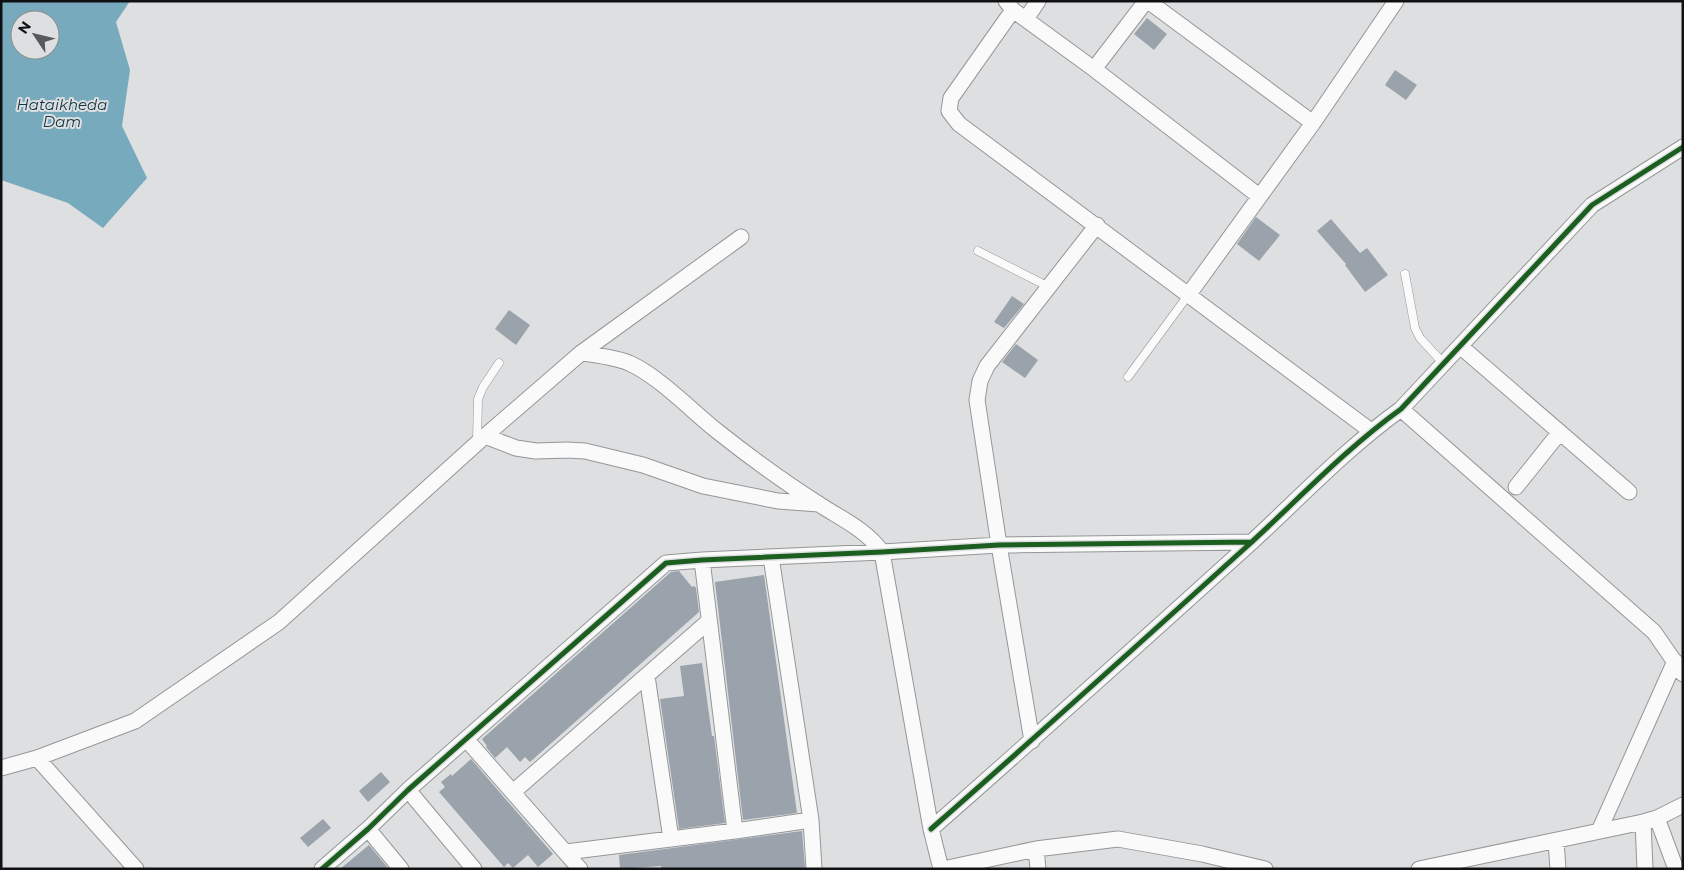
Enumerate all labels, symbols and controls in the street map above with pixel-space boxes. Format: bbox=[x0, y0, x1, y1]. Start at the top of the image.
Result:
north arrow bbox=[10, 10, 60, 60]
text: N bbox=[14, 18, 35, 37]
water label: Hataikheda Dam bbox=[17, 95, 107, 131]

